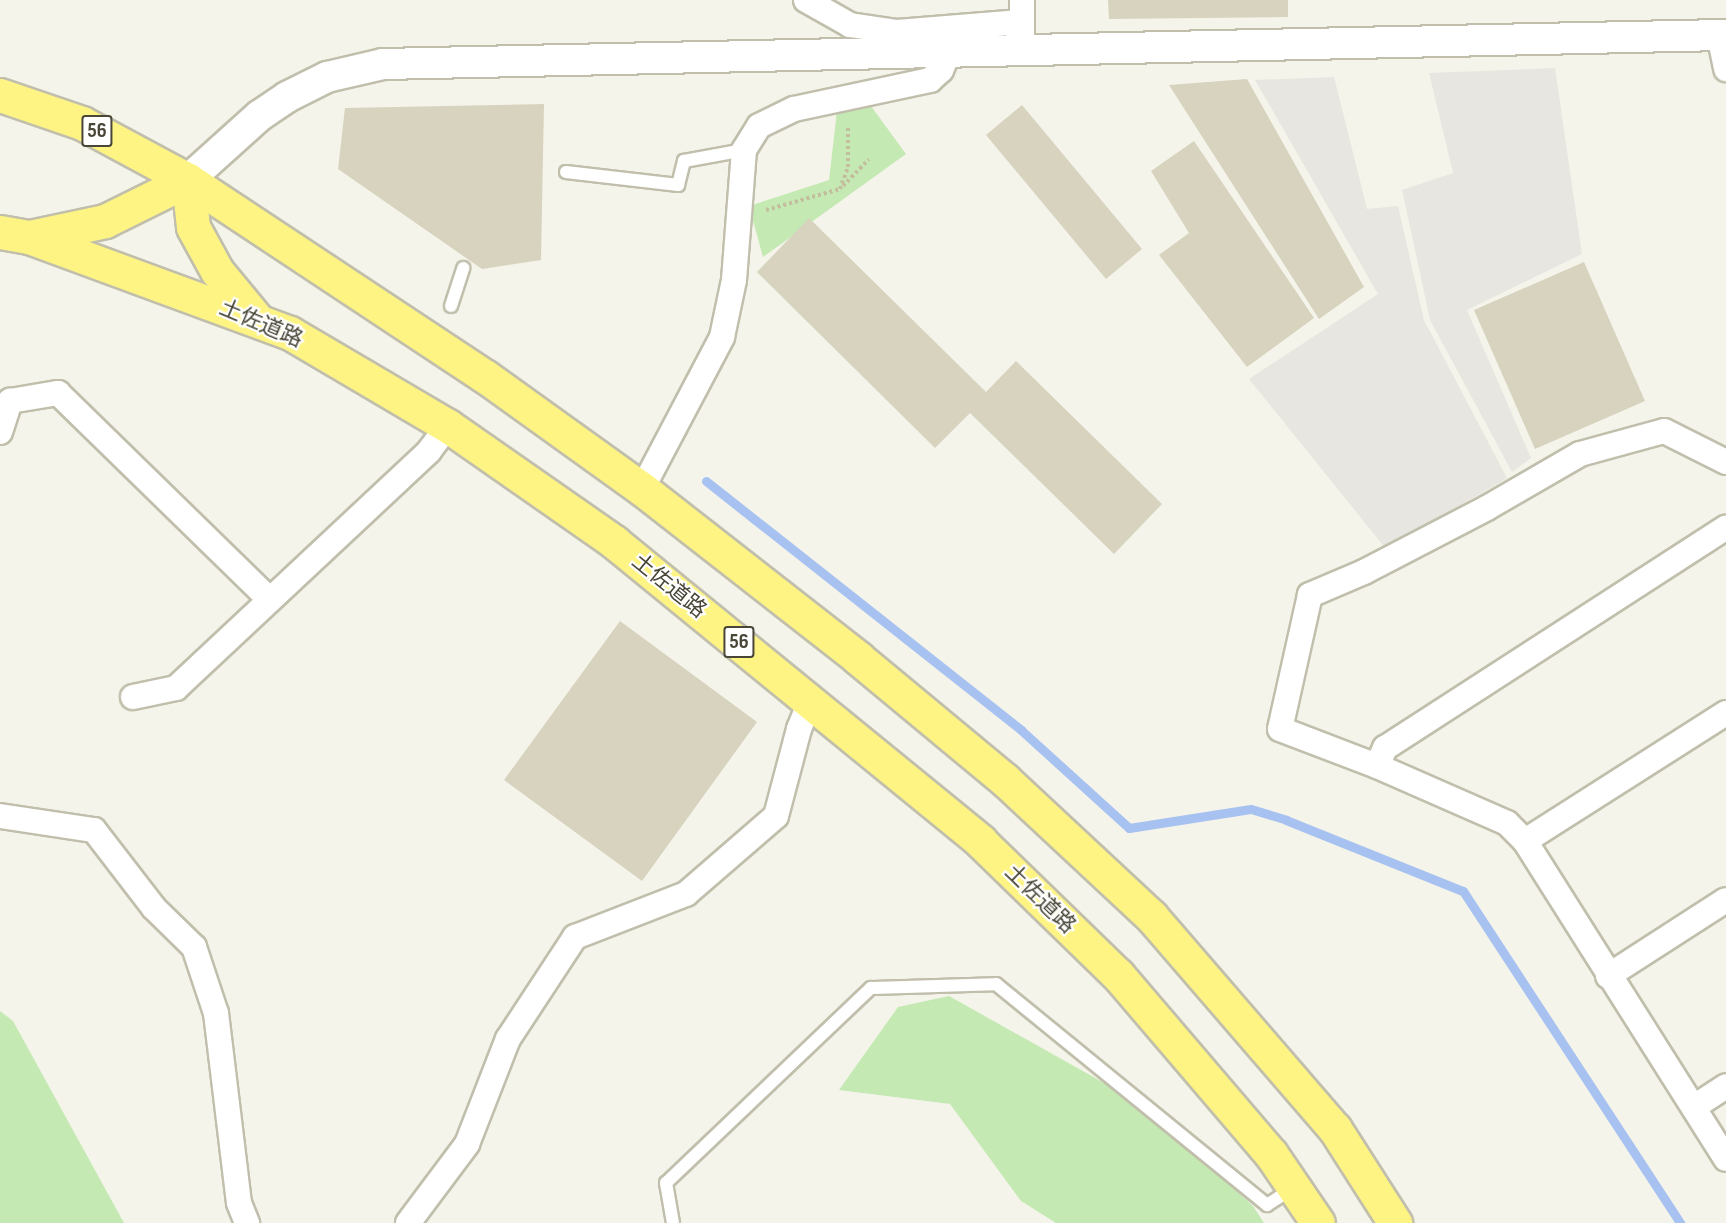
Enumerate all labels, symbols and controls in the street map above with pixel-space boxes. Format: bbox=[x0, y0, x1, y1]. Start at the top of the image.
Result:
road number: 56 bbox=[80, 113, 114, 149]
street label: 土佐道路 bbox=[215, 295, 307, 353]
street label: 土佐道路 bbox=[626, 548, 712, 624]
road number: 56 bbox=[722, 624, 756, 660]
street label: 土佐道路 bbox=[999, 859, 1081, 939]

